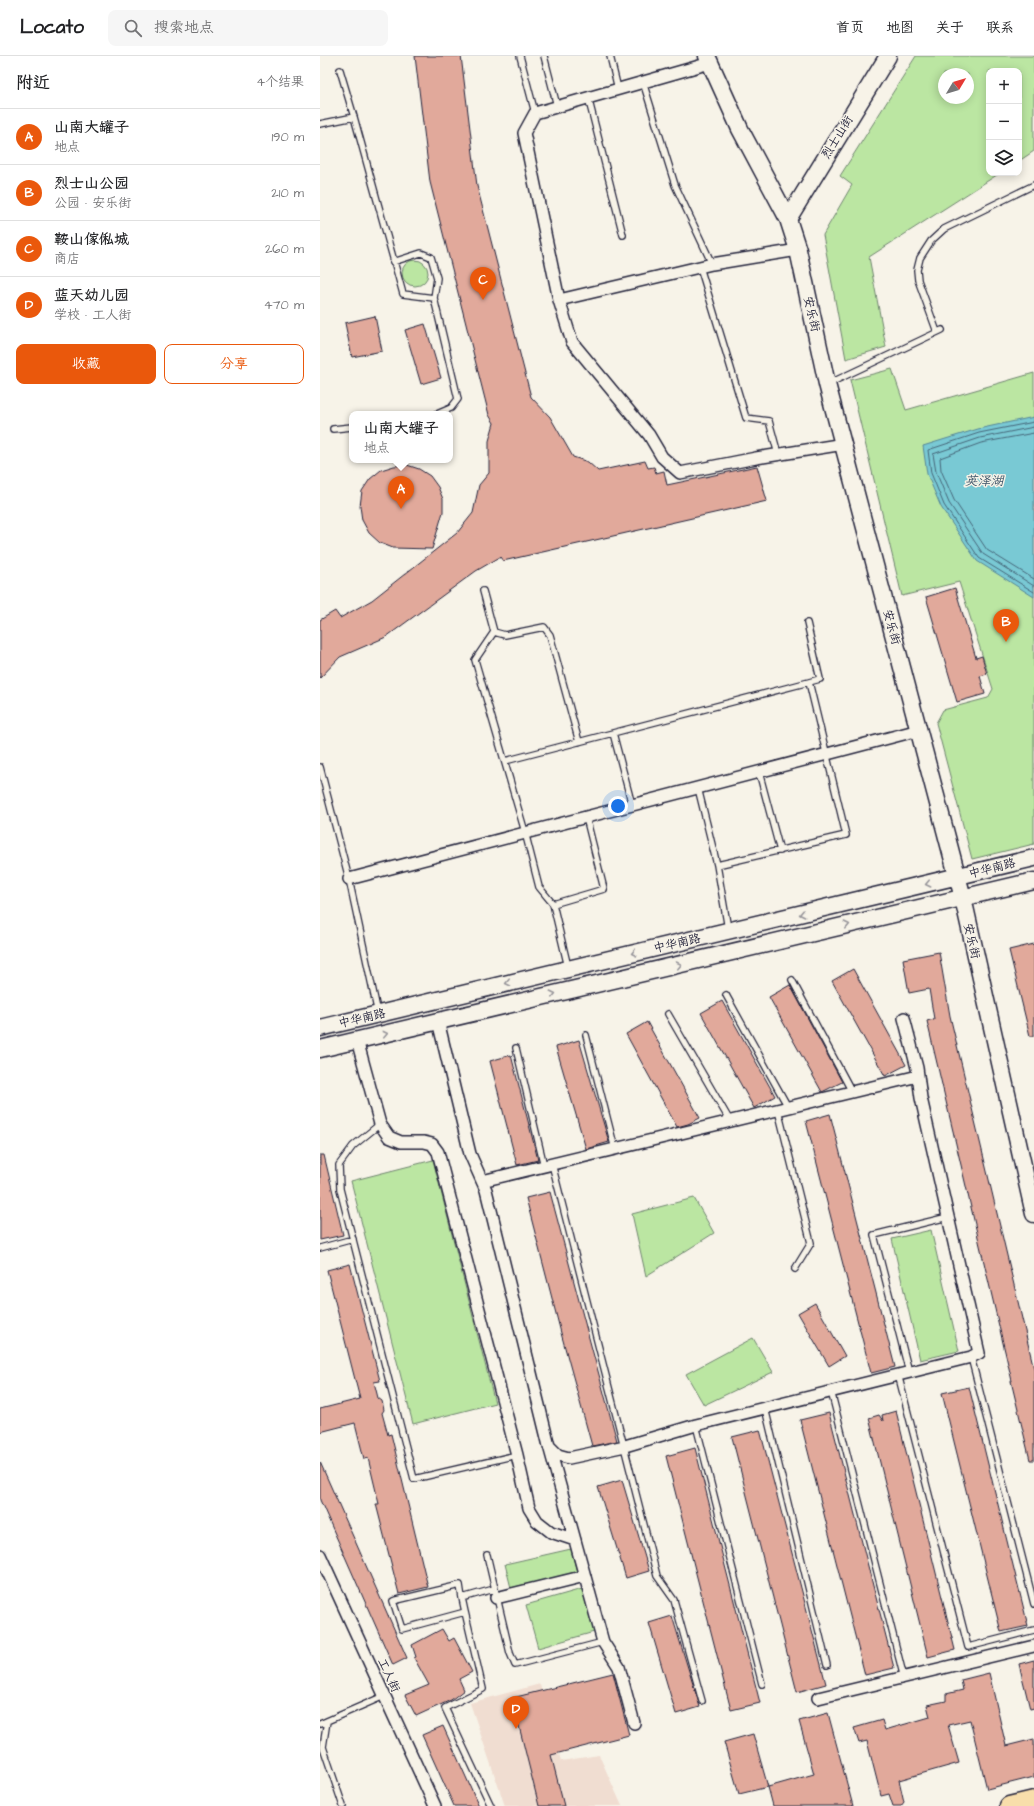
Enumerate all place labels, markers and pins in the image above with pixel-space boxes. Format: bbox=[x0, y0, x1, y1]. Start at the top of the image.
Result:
pin: C bbox=[470, 267, 496, 300]
pin: A bbox=[388, 476, 414, 509]
pin: B bbox=[993, 609, 1019, 642]
pin: D bbox=[503, 1696, 529, 1729]

